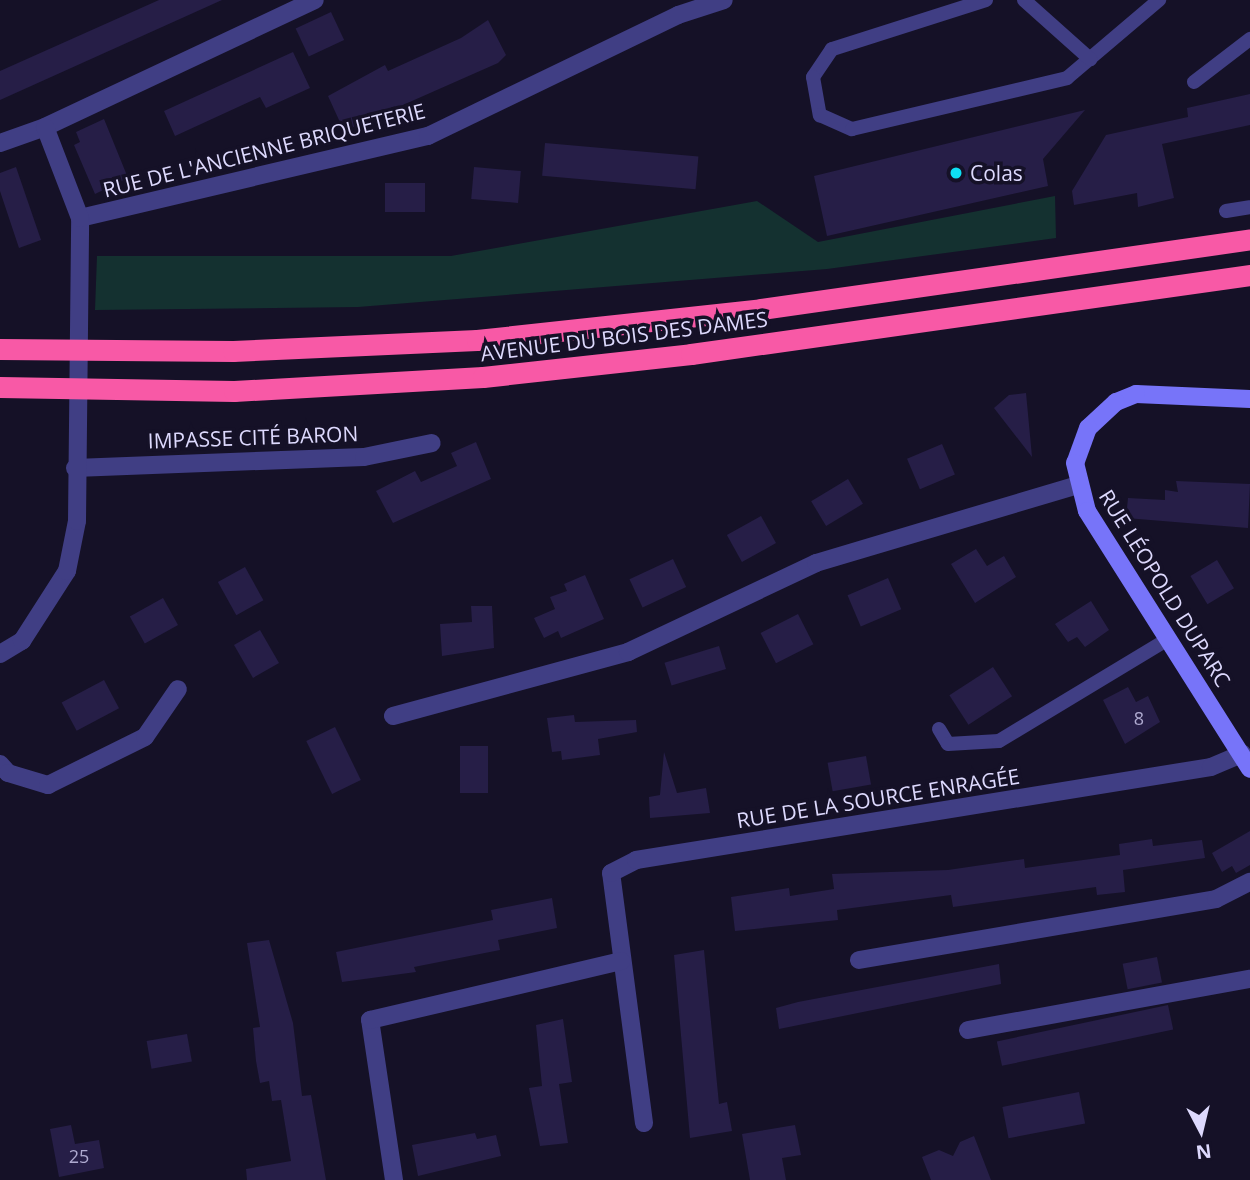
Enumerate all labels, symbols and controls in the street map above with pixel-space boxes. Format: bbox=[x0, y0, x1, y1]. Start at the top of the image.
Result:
street label: RUE DE L'ANCIENNE BRIQUETERIE bbox=[100, 98, 428, 202]
place label: Colas bbox=[970, 160, 1023, 186]
marker: Colas bbox=[948, 165, 964, 181]
street label: AVENUE DU BOIS DES DAMES bbox=[479, 306, 769, 366]
street label: IMPASSE CITÉ BARON bbox=[147, 421, 359, 453]
street label: RUE LÉOPOLD DUPARC bbox=[1094, 485, 1236, 691]
house number: 8 bbox=[1134, 707, 1144, 729]
street label: RUE DE LA SOURCE ENRAGÉE bbox=[735, 763, 1021, 833]
north arrow bbox=[1166, 1096, 1236, 1166]
text: N bbox=[1194, 1138, 1213, 1166]
house number: 25 bbox=[69, 1145, 89, 1167]

